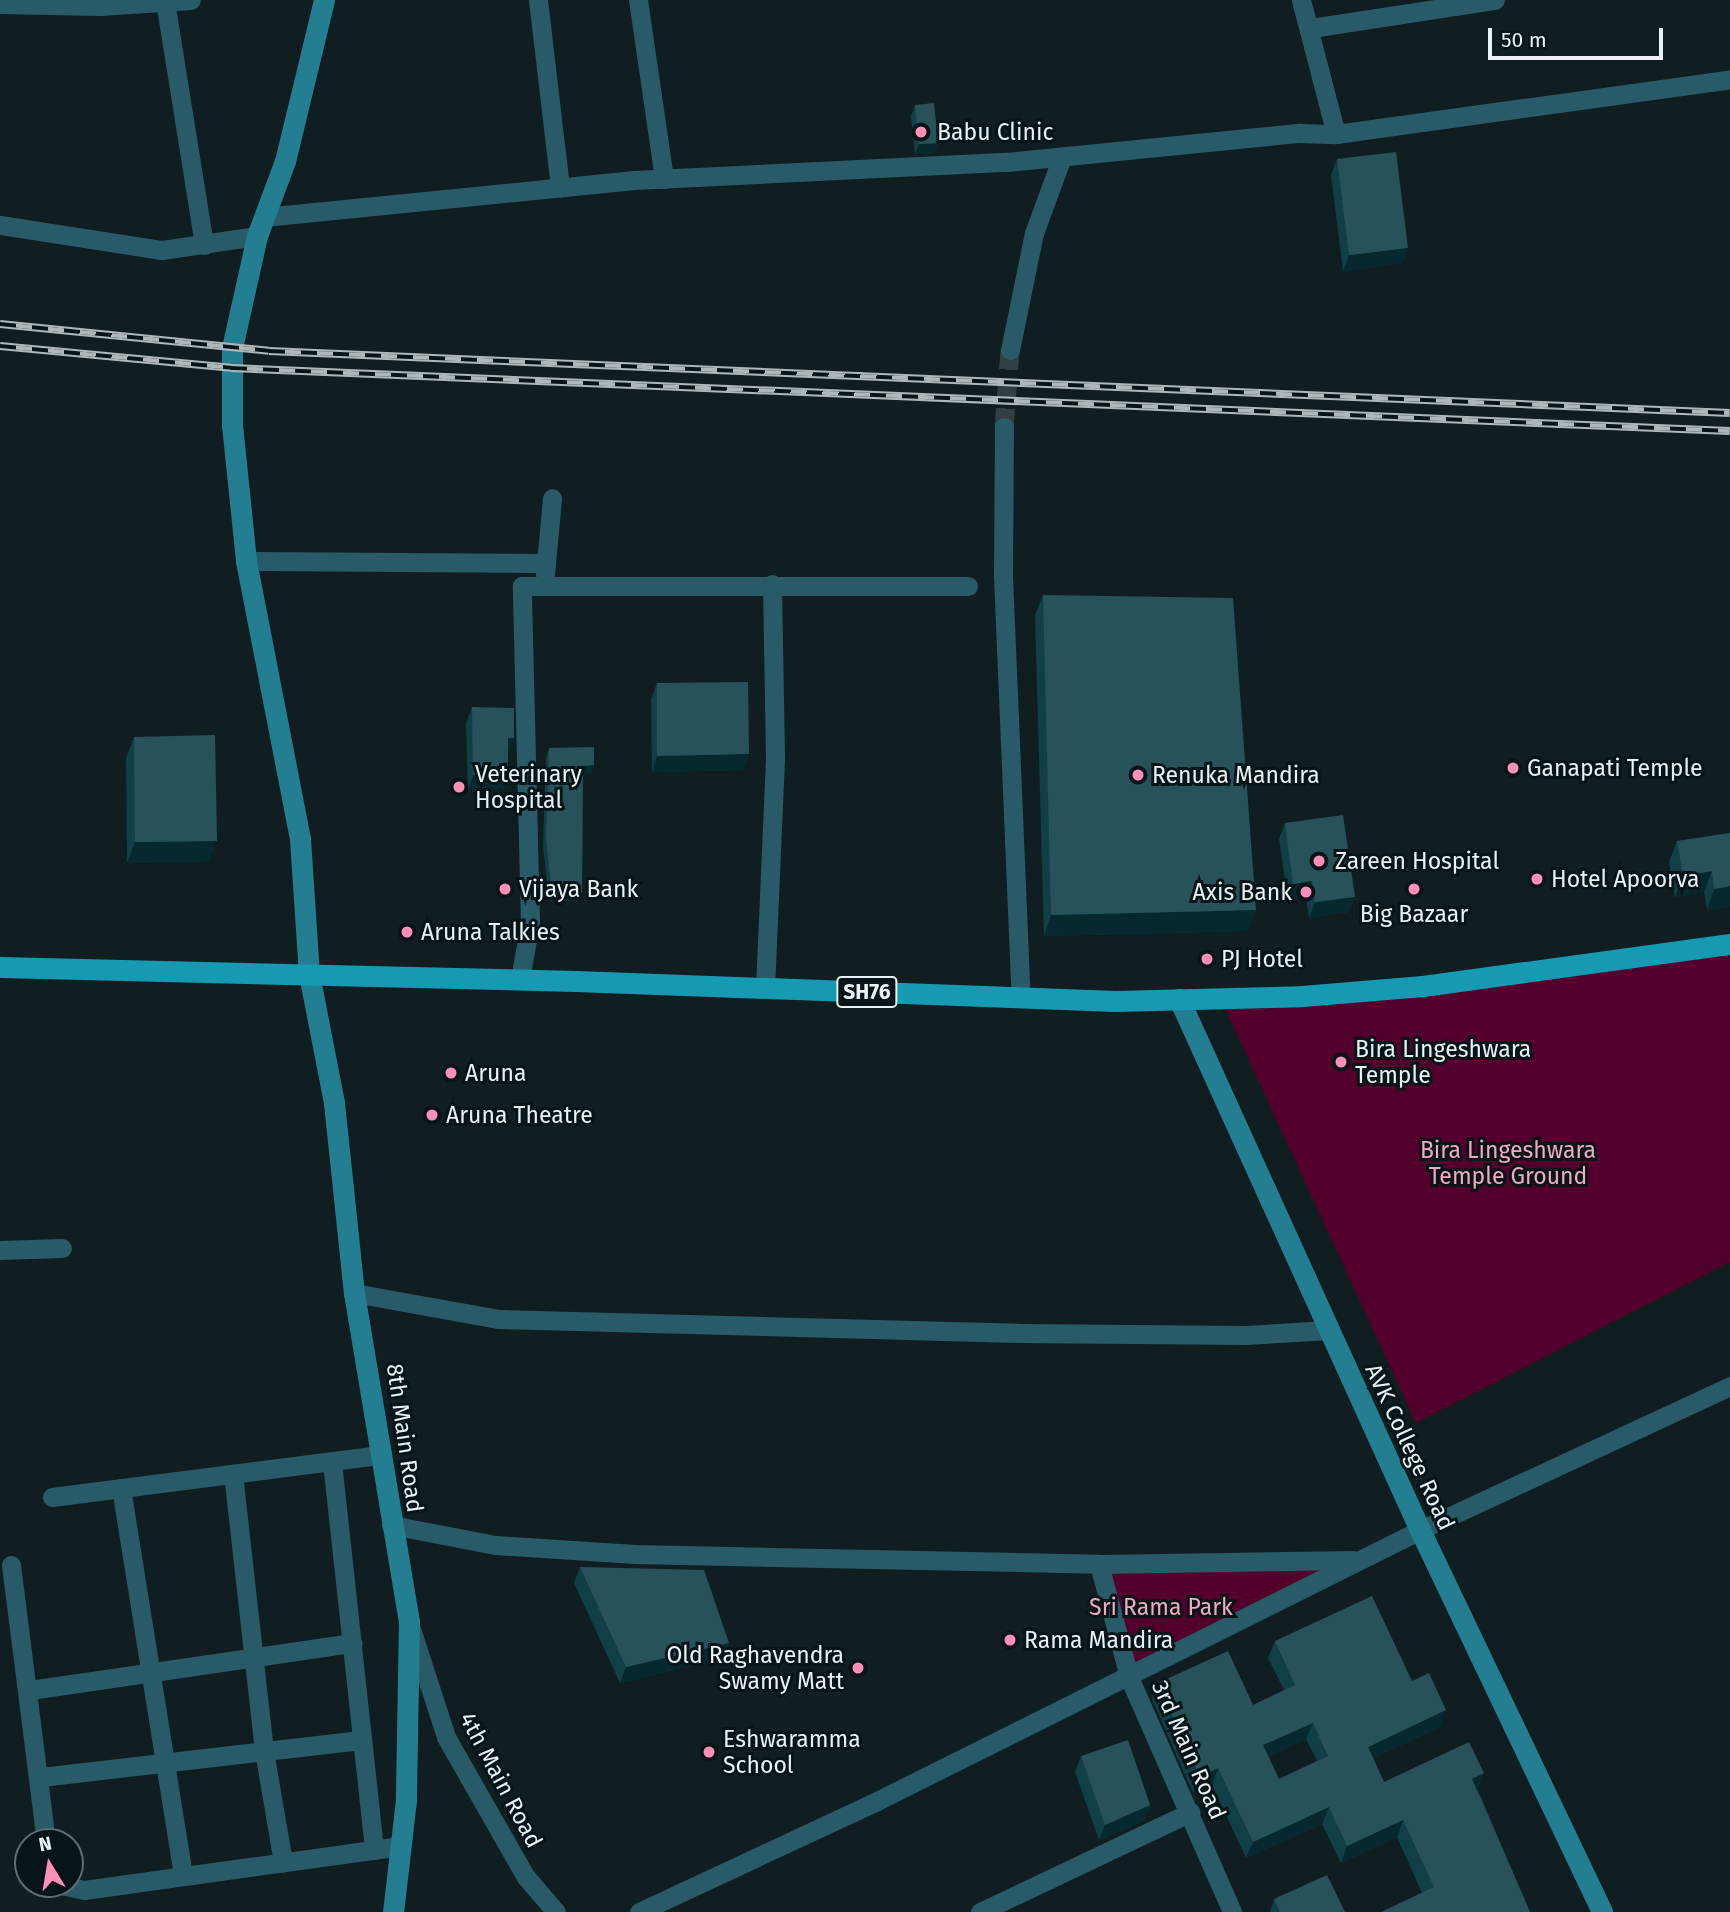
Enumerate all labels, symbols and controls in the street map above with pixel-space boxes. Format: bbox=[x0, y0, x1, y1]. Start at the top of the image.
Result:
scale bar bbox=[1492, 14, 1667, 58]
text: 50 m bbox=[1501, 27, 1547, 53]
place label: Babu Clinic bbox=[937, 118, 1053, 146]
marker: Babu Clinic bbox=[911, 122, 931, 142]
place label: Ganapati Temple bbox=[1527, 754, 1703, 782]
place label: Veterinary Hospital bbox=[475, 760, 582, 814]
marker: Ganapati Temple bbox=[1505, 760, 1521, 776]
place label: Renuka Mandira bbox=[1152, 761, 1320, 789]
marker: Renuka Mandira bbox=[1130, 767, 1146, 783]
marker: Veterinary Hospital bbox=[449, 777, 469, 797]
place label: Zareen Hospital bbox=[1335, 847, 1499, 875]
marker: Zareen Hospital bbox=[1309, 851, 1329, 871]
place label: Hotel Apoorva bbox=[1551, 865, 1699, 893]
marker: Hotel Apoorva bbox=[1529, 871, 1545, 887]
place label: Vijaya Bank bbox=[519, 875, 638, 903]
place label: Axis Bank bbox=[1193, 878, 1292, 906]
marker: Vijaya Bank bbox=[497, 881, 513, 897]
marker: Big Bazaar bbox=[1406, 881, 1422, 897]
marker: Axis Bank bbox=[1298, 884, 1314, 900]
place label: Big Bazaar bbox=[1360, 900, 1468, 928]
place label: Aruna Talkies bbox=[421, 918, 560, 946]
marker: Aruna Talkies bbox=[399, 924, 415, 940]
place label: PJ Hotel bbox=[1221, 945, 1303, 973]
marker: PJ Hotel bbox=[1199, 951, 1215, 967]
road number: SH76 bbox=[836, 974, 898, 1010]
place label: Bira Lingeshwara Temple bbox=[1355, 1035, 1531, 1089]
marker: Bira Lingeshwara Temple bbox=[1333, 1054, 1349, 1070]
place label: Aruna bbox=[465, 1059, 526, 1087]
marker: Aruna bbox=[443, 1065, 459, 1081]
place label: Aruna Theatre bbox=[446, 1101, 593, 1129]
marker: Aruna Theatre bbox=[424, 1107, 440, 1123]
park label: Bira Lingeshwara Temple Ground bbox=[1420, 1136, 1596, 1190]
street label: AVK College Road bbox=[1359, 1359, 1461, 1535]
street label: 8th Main Road bbox=[381, 1362, 429, 1514]
park label: Sri Rama Park bbox=[1089, 1593, 1233, 1621]
place label: Rama Mandira bbox=[1024, 1626, 1173, 1654]
marker: Rama Mandira bbox=[1002, 1632, 1018, 1648]
place label: Old Raghavendra Swamy Matt bbox=[666, 1641, 844, 1695]
marker: Old Raghavendra Swamy Matt bbox=[850, 1660, 866, 1676]
street label: 3rd Main Road bbox=[1146, 1676, 1232, 1824]
street label: 4th Main Road bbox=[454, 1707, 548, 1853]
place label: Eshwaramma School bbox=[723, 1725, 861, 1779]
marker: Eshwaramma School bbox=[701, 1744, 717, 1760]
north arrow bbox=[14, 1828, 84, 1898]
text: N bbox=[37, 1831, 54, 1856]

